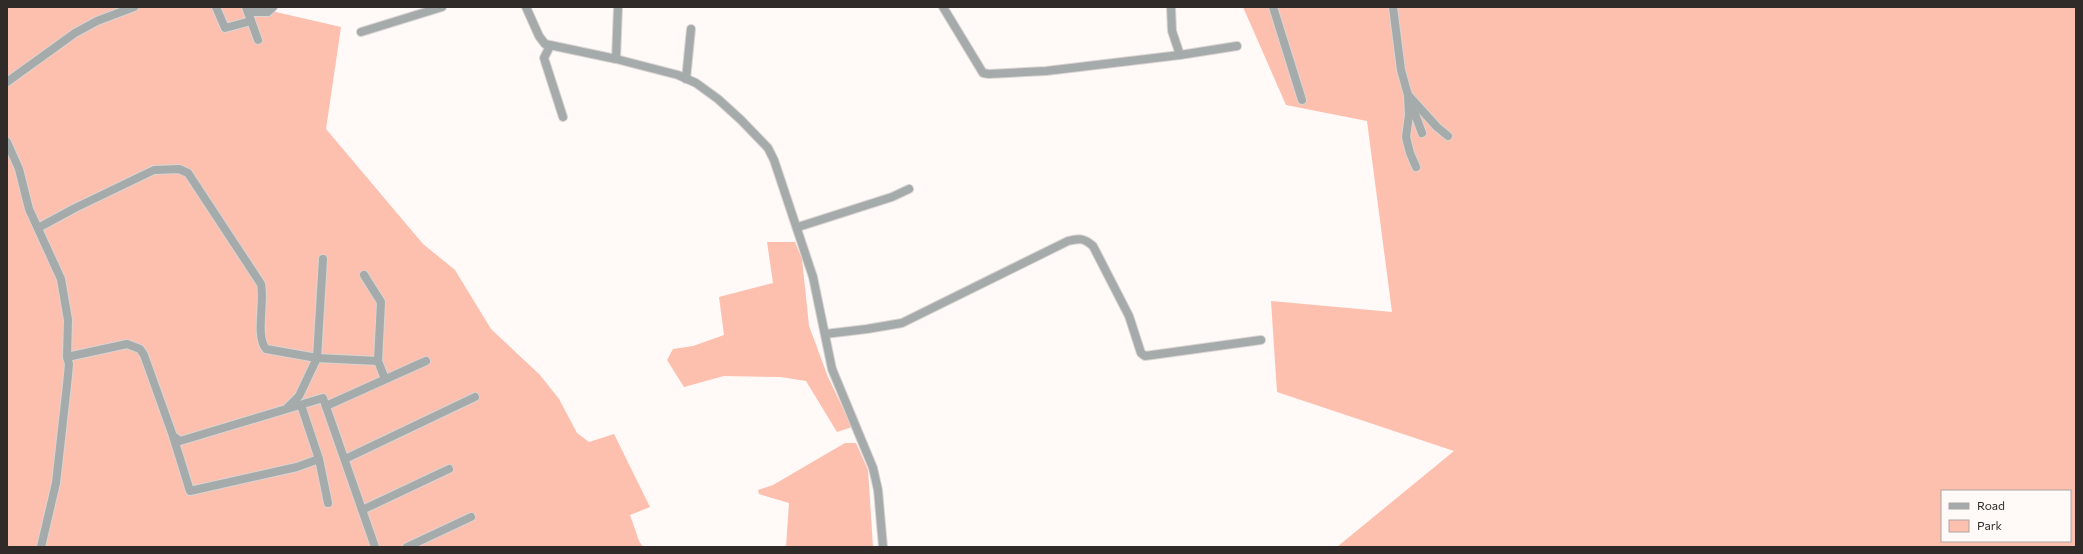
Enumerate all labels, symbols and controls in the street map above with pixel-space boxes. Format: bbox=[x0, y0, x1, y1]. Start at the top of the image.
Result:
legend bbox=[1941, 490, 2071, 542]
text: Road bbox=[1977, 498, 2005, 512]
text: Park bbox=[1977, 518, 2003, 532]

